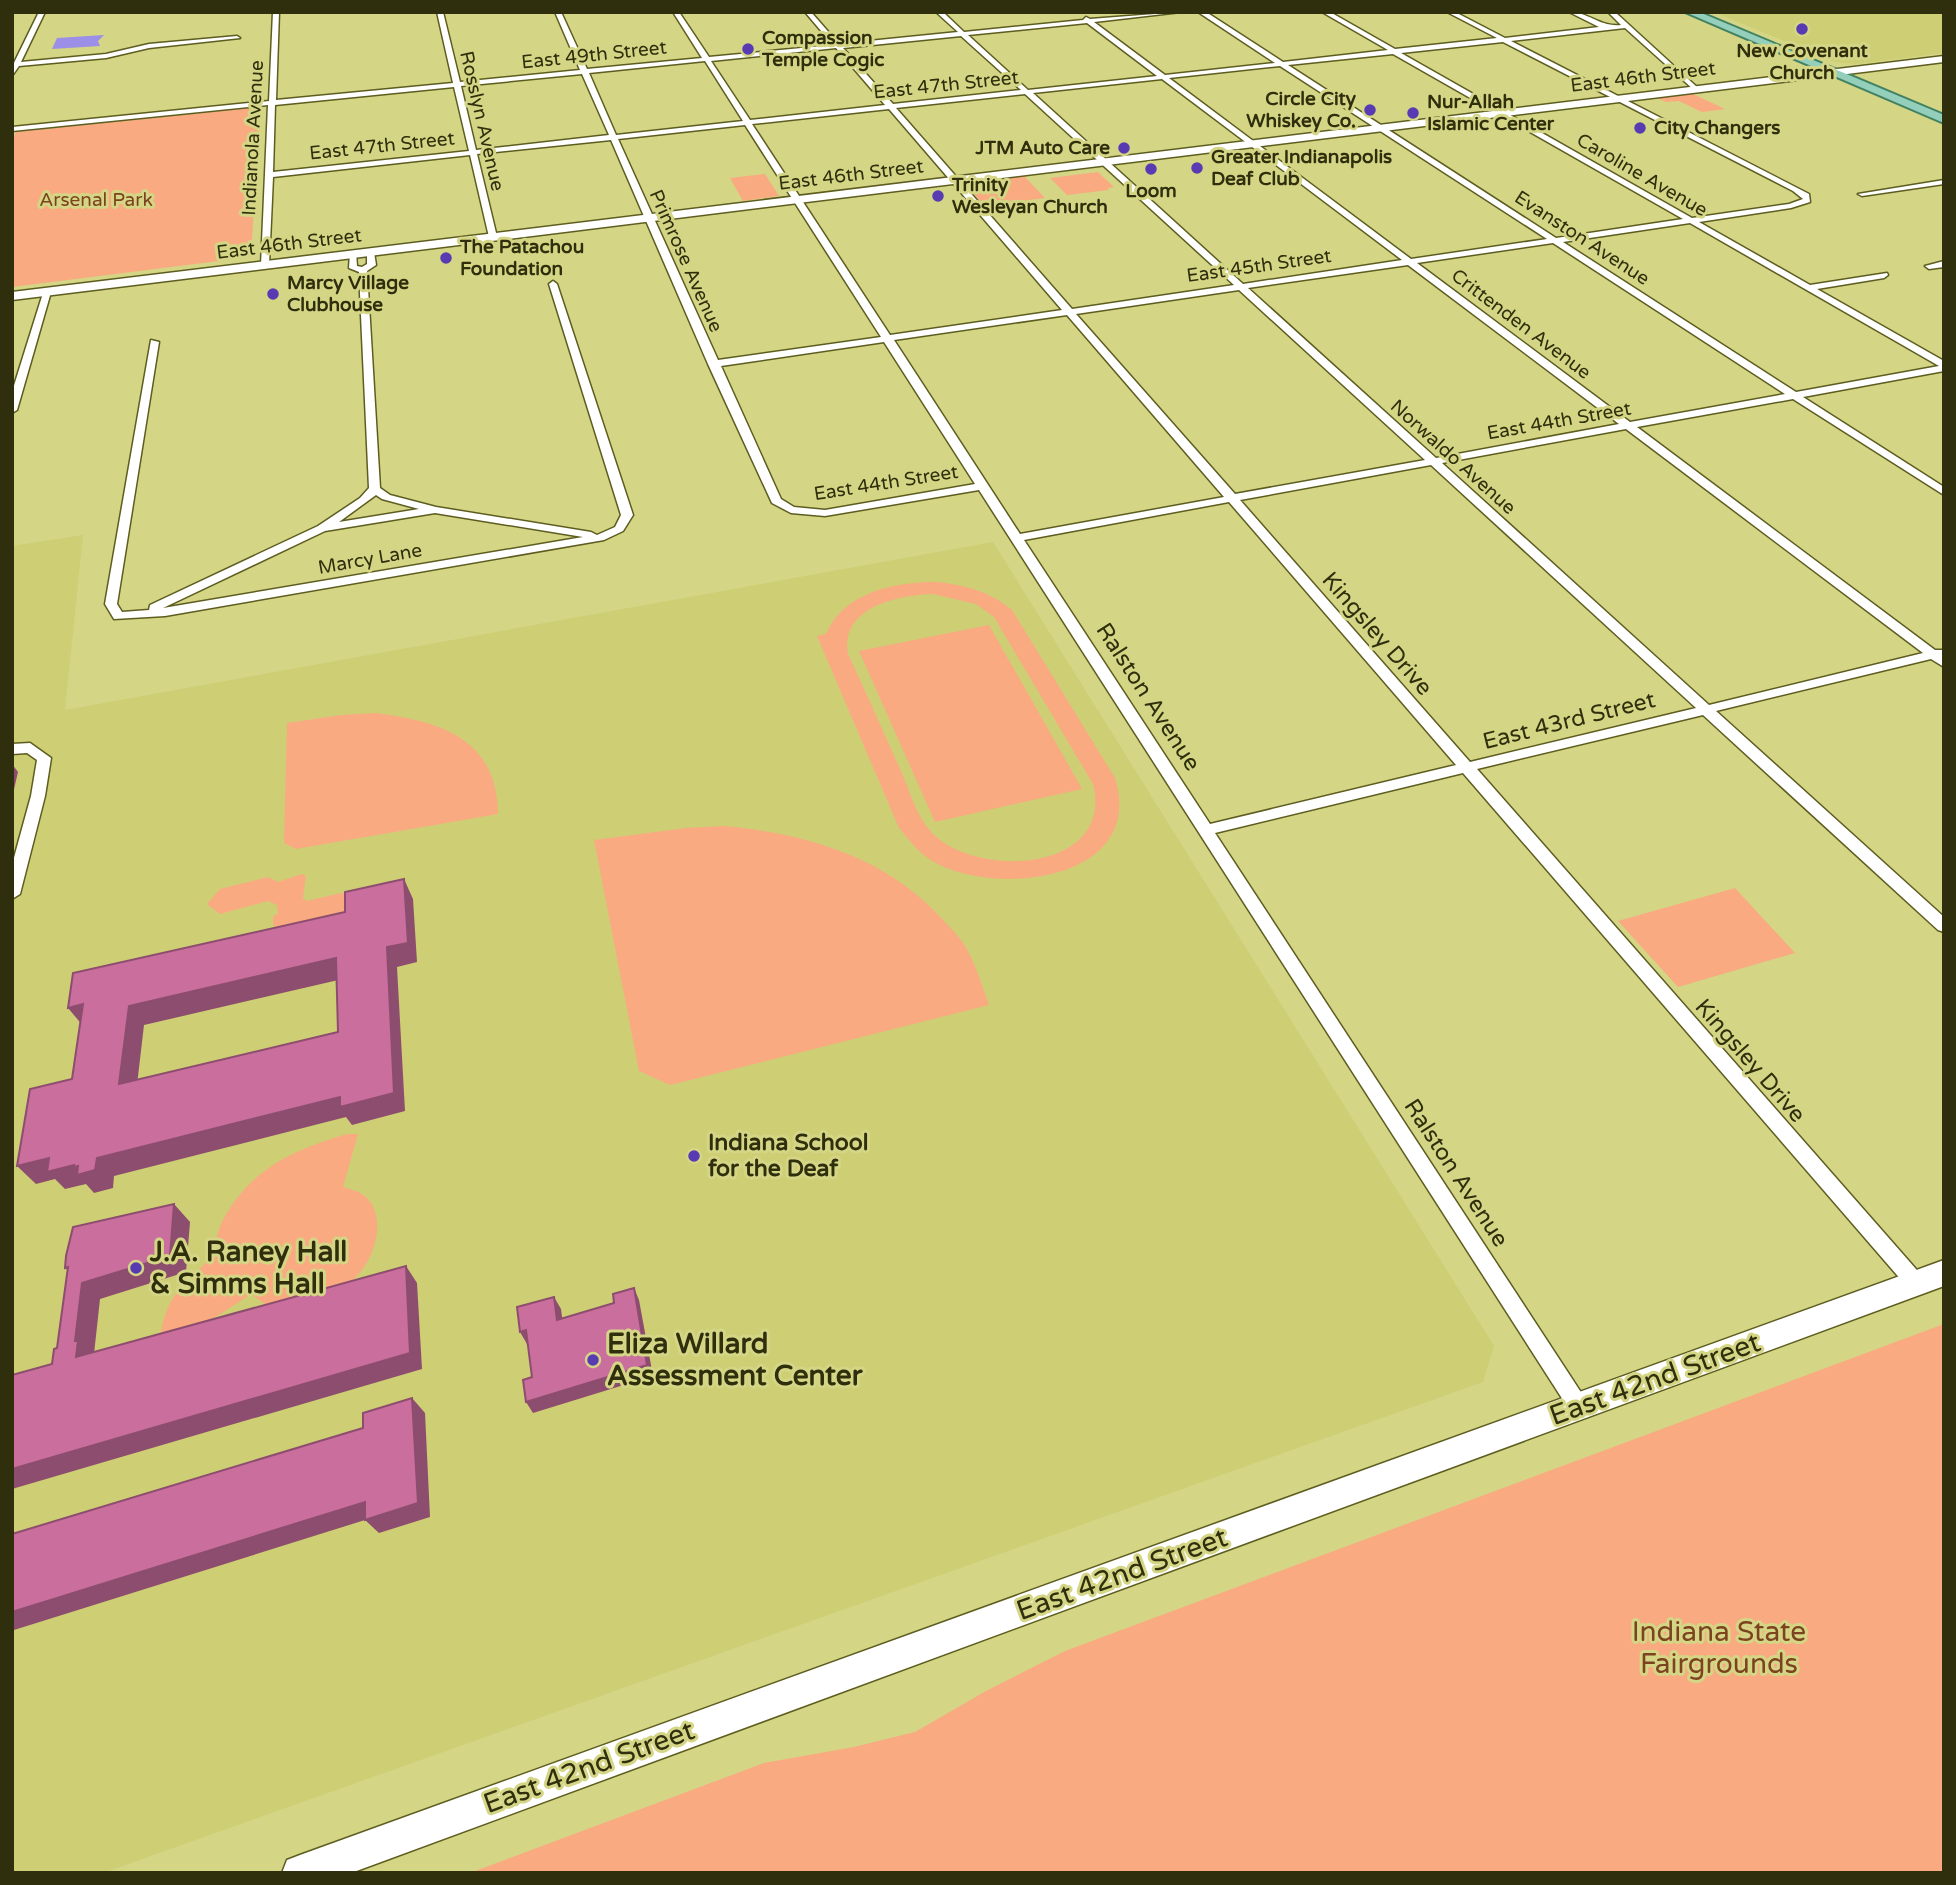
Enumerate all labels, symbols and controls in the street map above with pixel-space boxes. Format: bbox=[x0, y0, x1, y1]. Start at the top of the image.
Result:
marker: New Covenant Church bbox=[1794, 21, 1810, 37]
place label: Compassion Temple Cogic bbox=[761, 27, 884, 72]
street label: East 49th Street bbox=[520, 36, 668, 74]
place label: New Covenant Church bbox=[1736, 40, 1868, 84]
marker: Compassion Temple Cogic bbox=[740, 41, 756, 57]
street label: Rosslyn Avenue bbox=[455, 49, 509, 193]
street label: East 46th Street bbox=[1569, 57, 1717, 97]
street label: Indianola Avenue bbox=[238, 60, 268, 216]
street label: East 47th Street bbox=[872, 66, 1020, 104]
place label: Circle City Whiskey Co. bbox=[1246, 88, 1357, 133]
place label: Nur-Allah Islamic Center bbox=[1427, 91, 1555, 135]
marker: Circle City Whiskey Co. bbox=[1362, 102, 1378, 118]
marker: Nur-Allah Islamic Center bbox=[1405, 105, 1421, 121]
place label: City Changers bbox=[1654, 117, 1780, 140]
marker: City Changers bbox=[1632, 120, 1648, 136]
street label: East 47th Street bbox=[308, 127, 456, 165]
street label: Caroline Avenue bbox=[1573, 129, 1711, 221]
place label: JTM Auto Care bbox=[975, 137, 1110, 159]
marker: JTM Auto Care bbox=[1116, 140, 1132, 156]
place label: Greater Indianapolis Deaf Club bbox=[1211, 146, 1392, 190]
street label: East 46th Street bbox=[777, 155, 925, 195]
marker: Greater Indianapolis Deaf Club bbox=[1189, 160, 1205, 176]
marker: Loom bbox=[1143, 161, 1159, 177]
place label: Trinity Wesleyan Church bbox=[951, 174, 1108, 219]
place label: Loom bbox=[1125, 180, 1177, 202]
street label: Primrose Avenue bbox=[645, 186, 727, 336]
street label: Evanston Avenue bbox=[1510, 186, 1654, 290]
marker: Trinity Wesleyan Church bbox=[930, 188, 946, 204]
park label: Arsenal Park bbox=[39, 189, 153, 211]
street label: East 46th Street bbox=[215, 224, 363, 264]
place label: The Patachou Foundation bbox=[459, 236, 584, 280]
street label: East 45th Street bbox=[1185, 245, 1333, 287]
marker: The Patachou Foundation bbox=[438, 250, 454, 266]
street label: Crittenden Avenue bbox=[1447, 264, 1595, 384]
place label: Marcy Village Clubhouse bbox=[287, 272, 409, 316]
marker: Marcy Village Clubhouse bbox=[265, 286, 281, 302]
street label: Norwaldo Avenue bbox=[1386, 395, 1520, 519]
street label: East 44th Street bbox=[1485, 398, 1633, 444]
street label: East 44th Street bbox=[812, 461, 960, 505]
street label: Marcy Lane bbox=[316, 539, 424, 579]
street label: Kingsley Drive bbox=[1316, 567, 1438, 701]
street label: Ralston Avenue bbox=[1090, 618, 1206, 776]
street label: East 43rd Street bbox=[1480, 686, 1658, 756]
street label: Kingsley Drive bbox=[1689, 994, 1811, 1128]
street label: Ralston Avenue bbox=[1398, 1094, 1514, 1252]
place label: Indiana School for the Deaf bbox=[708, 1129, 869, 1183]
marker: Indiana School for the Deaf bbox=[686, 1148, 702, 1164]
place label: J.A. Raney Hall & Simms Hall bbox=[149, 1235, 347, 1301]
marker: J.A. Raney Hall & Simms Hall bbox=[128, 1260, 144, 1276]
street label: East 42nd Street bbox=[1545, 1325, 1765, 1433]
place label: Eliza Willard Assessment Center bbox=[607, 1327, 864, 1393]
marker: Eliza Willard Assessment Center bbox=[585, 1352, 601, 1368]
street label: East 42nd Street bbox=[1012, 1520, 1232, 1628]
park label: Indiana State Fairgrounds bbox=[1632, 1615, 1806, 1681]
street label: East 42nd Street bbox=[479, 1713, 699, 1821]

